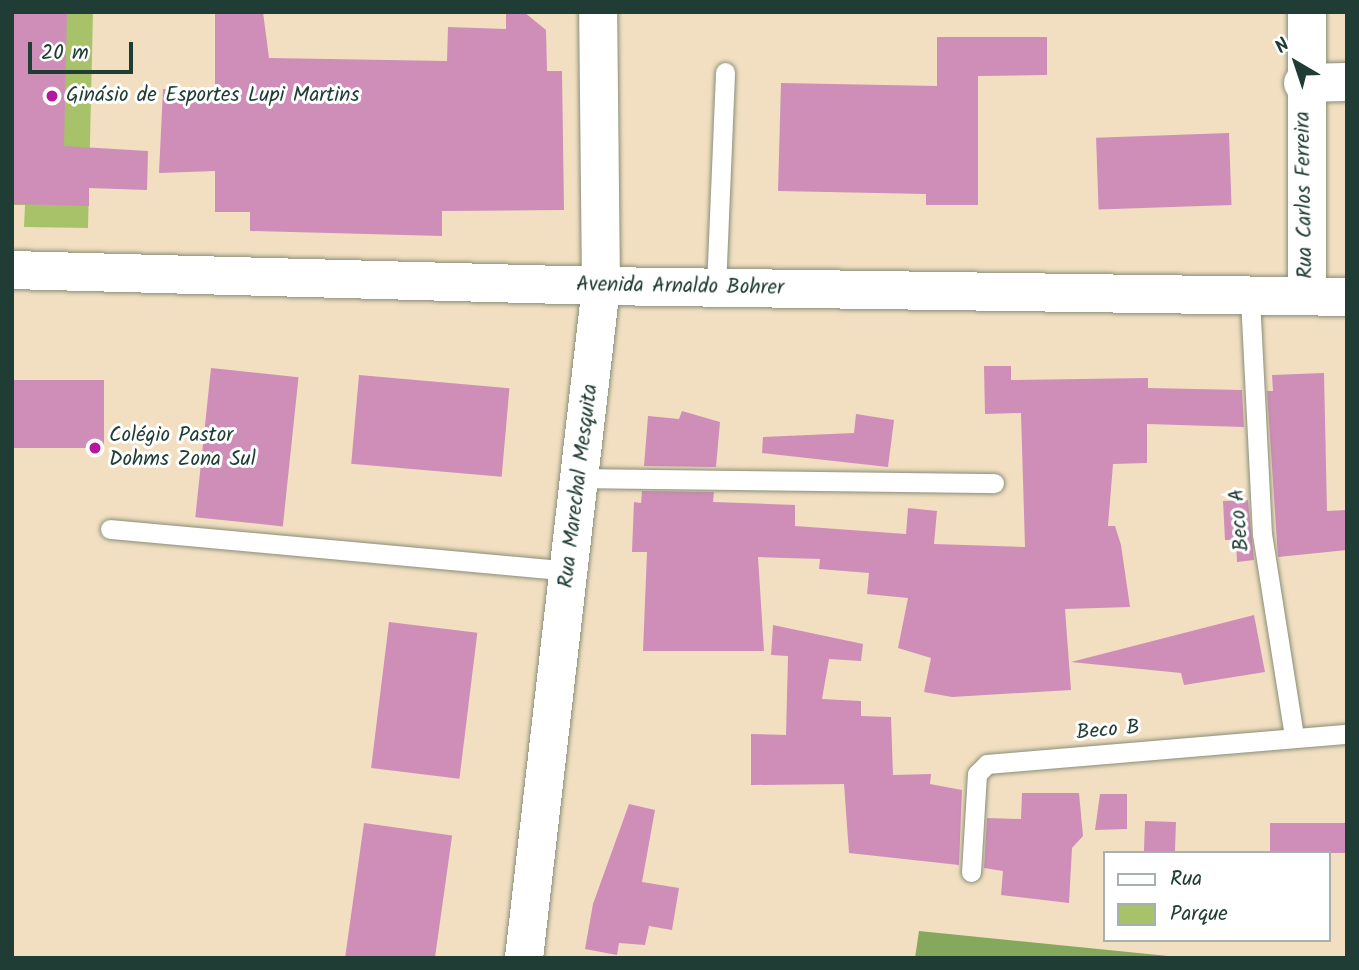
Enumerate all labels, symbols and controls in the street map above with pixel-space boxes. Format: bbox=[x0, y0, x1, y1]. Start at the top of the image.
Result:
scale bar bbox=[32, 28, 136, 72]
north arrow bbox=[1261, 28, 1331, 98]
text: N bbox=[1269, 31, 1297, 62]
text: 20 m bbox=[41, 37, 89, 70]
place label: Ginásio de Esportes Lupi Martins bbox=[66, 83, 359, 109]
marker: Ginásio de Esportes Lupi Martins bbox=[44, 88, 60, 104]
street label: Rua Carlos Ferreira bbox=[1291, 111, 1319, 279]
street label: Avenida Arnaldo Bohrer bbox=[576, 273, 784, 301]
street label: Rua Marechal Mesquita bbox=[554, 382, 604, 590]
place label: Colégio Pastor Dohms Zona Sul bbox=[109, 423, 256, 473]
marker: Colégio Pastor Dohms Zona Sul bbox=[87, 440, 103, 456]
street label: Beco A bbox=[1225, 488, 1255, 552]
street label: Beco B bbox=[1075, 716, 1141, 746]
legend bbox=[1104, 851, 1331, 942]
text: Rua bbox=[1170, 863, 1202, 896]
text: Parque bbox=[1170, 898, 1228, 931]

